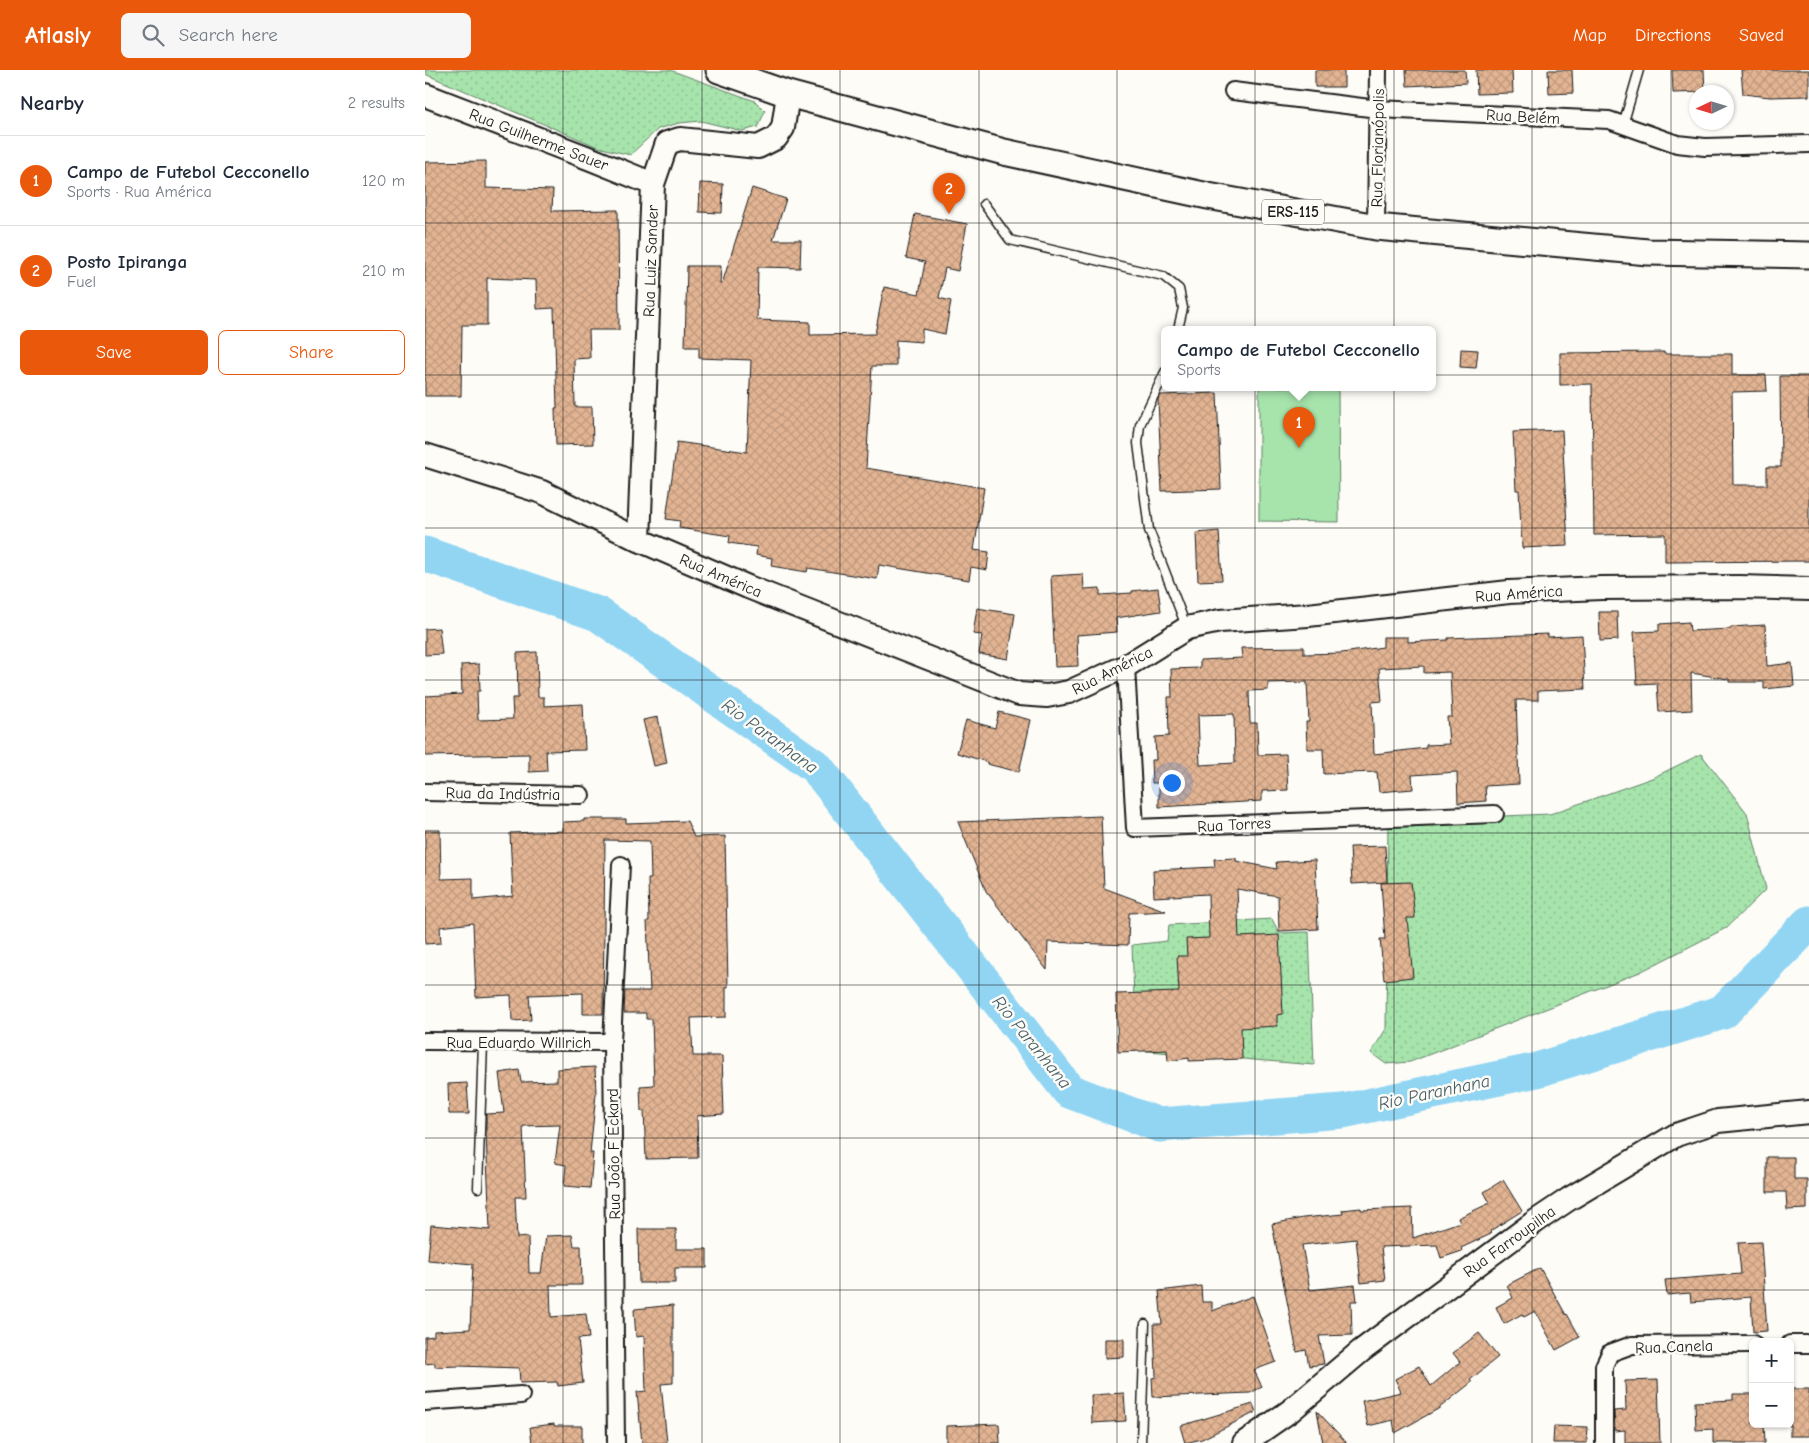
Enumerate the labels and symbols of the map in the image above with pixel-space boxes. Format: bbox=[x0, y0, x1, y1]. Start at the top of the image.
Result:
north arrow bbox=[1689, 85, 1734, 130]
street label: Rua Florianópolis bbox=[1368, 88, 1388, 208]
street label: Rua Guilherme Sauer bbox=[467, 105, 611, 175]
street label: Rua Belém bbox=[1486, 106, 1560, 128]
pin: 2 bbox=[933, 173, 965, 214]
road number: ERS-115 bbox=[1262, 200, 1324, 224]
street label: Rua Luiz Sander bbox=[640, 204, 662, 317]
pin: 1 bbox=[1283, 407, 1315, 448]
street label: Rua América bbox=[677, 550, 765, 601]
street label: Rua América bbox=[1475, 582, 1563, 606]
street label: Rua América bbox=[1069, 643, 1156, 699]
water label: Rio Paranhana bbox=[718, 695, 822, 778]
your location bbox=[1159, 770, 1185, 796]
street label: Rua da Indústria bbox=[446, 784, 560, 804]
street label: Rua Torres bbox=[1197, 814, 1272, 836]
water label: Rio Paranhana bbox=[988, 992, 1076, 1093]
street label: Rua Eduardo Willrich bbox=[447, 1034, 591, 1052]
water label: Rio Paranhana bbox=[1376, 1070, 1492, 1115]
street label: Rua João F Eckard bbox=[604, 1088, 624, 1220]
street label: Rua Farroupilha bbox=[1460, 1202, 1559, 1281]
street label: Rua Canela bbox=[1635, 1337, 1713, 1357]

